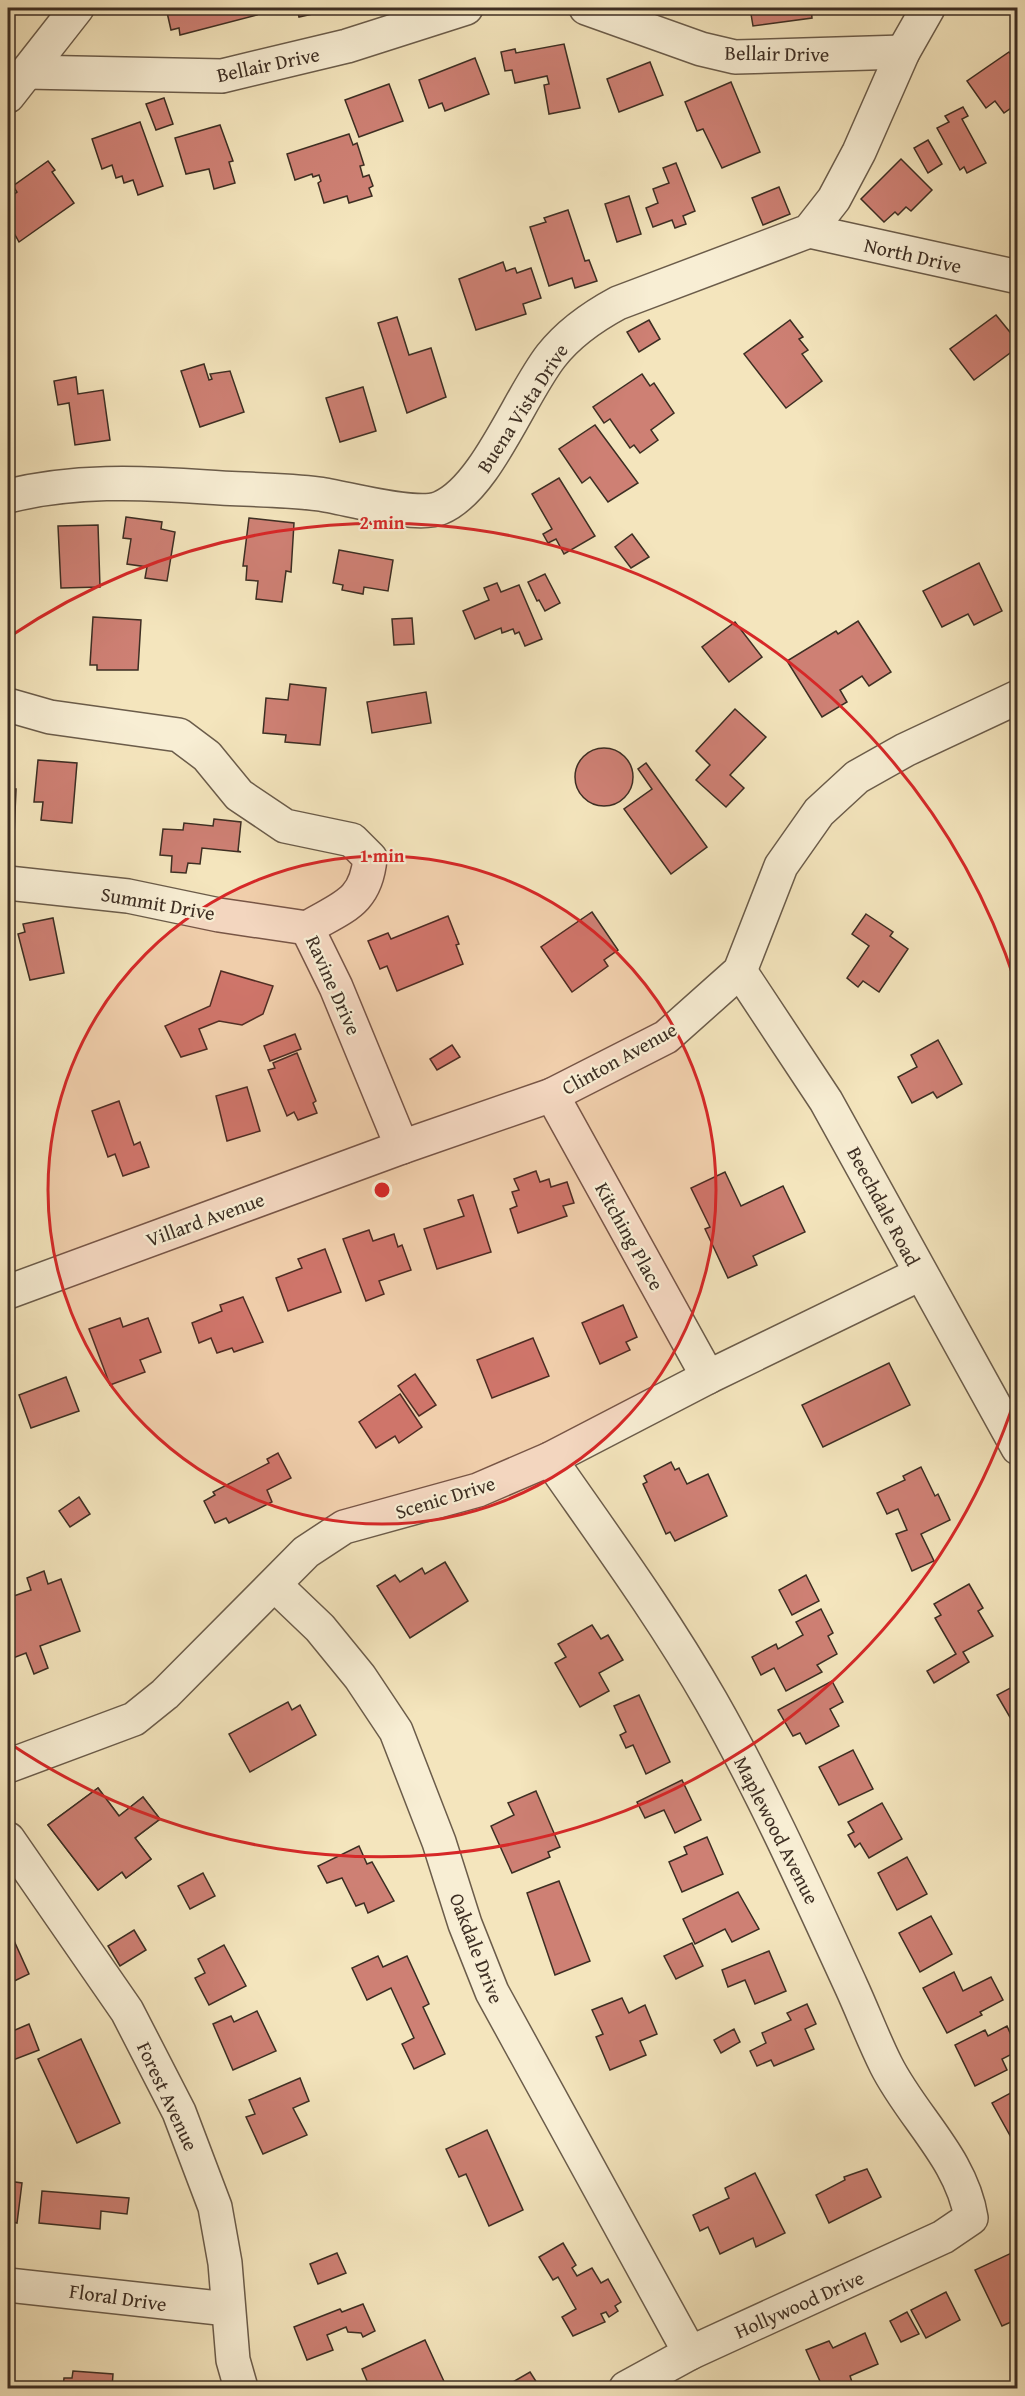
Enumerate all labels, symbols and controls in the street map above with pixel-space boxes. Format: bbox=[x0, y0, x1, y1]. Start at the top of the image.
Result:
street label: Bellair Drive bbox=[724, 38, 830, 68]
street label: Bellair Drive bbox=[214, 39, 322, 89]
street label: North Drive bbox=[861, 230, 965, 280]
street label: Buena Vista Drive bbox=[469, 338, 575, 478]
text: 2 min bbox=[360, 509, 405, 536]
text: 1 min bbox=[360, 842, 405, 869]
street label: Summit Drive bbox=[99, 879, 217, 927]
street label: Ravine Drive bbox=[299, 931, 369, 1039]
street label: Clinton Avenue bbox=[556, 1014, 682, 1102]
street label: Beechdale Road bbox=[840, 1141, 928, 1271]
street label: Kitching Place bbox=[588, 1177, 672, 1295]
centre of rings bbox=[372, 1180, 392, 1200]
street label: Villard Avenue bbox=[142, 1184, 268, 1254]
street label: Scenic Drive bbox=[392, 1468, 498, 1526]
street label: Maplewood Avenue bbox=[727, 1751, 827, 1909]
street label: Oakdale Drive bbox=[443, 1889, 511, 2007]
street label: Forest Avenue bbox=[130, 2037, 206, 2155]
street label: Hollywood Drive bbox=[730, 2262, 868, 2346]
street label: Floral Drive bbox=[67, 2276, 169, 2318]

